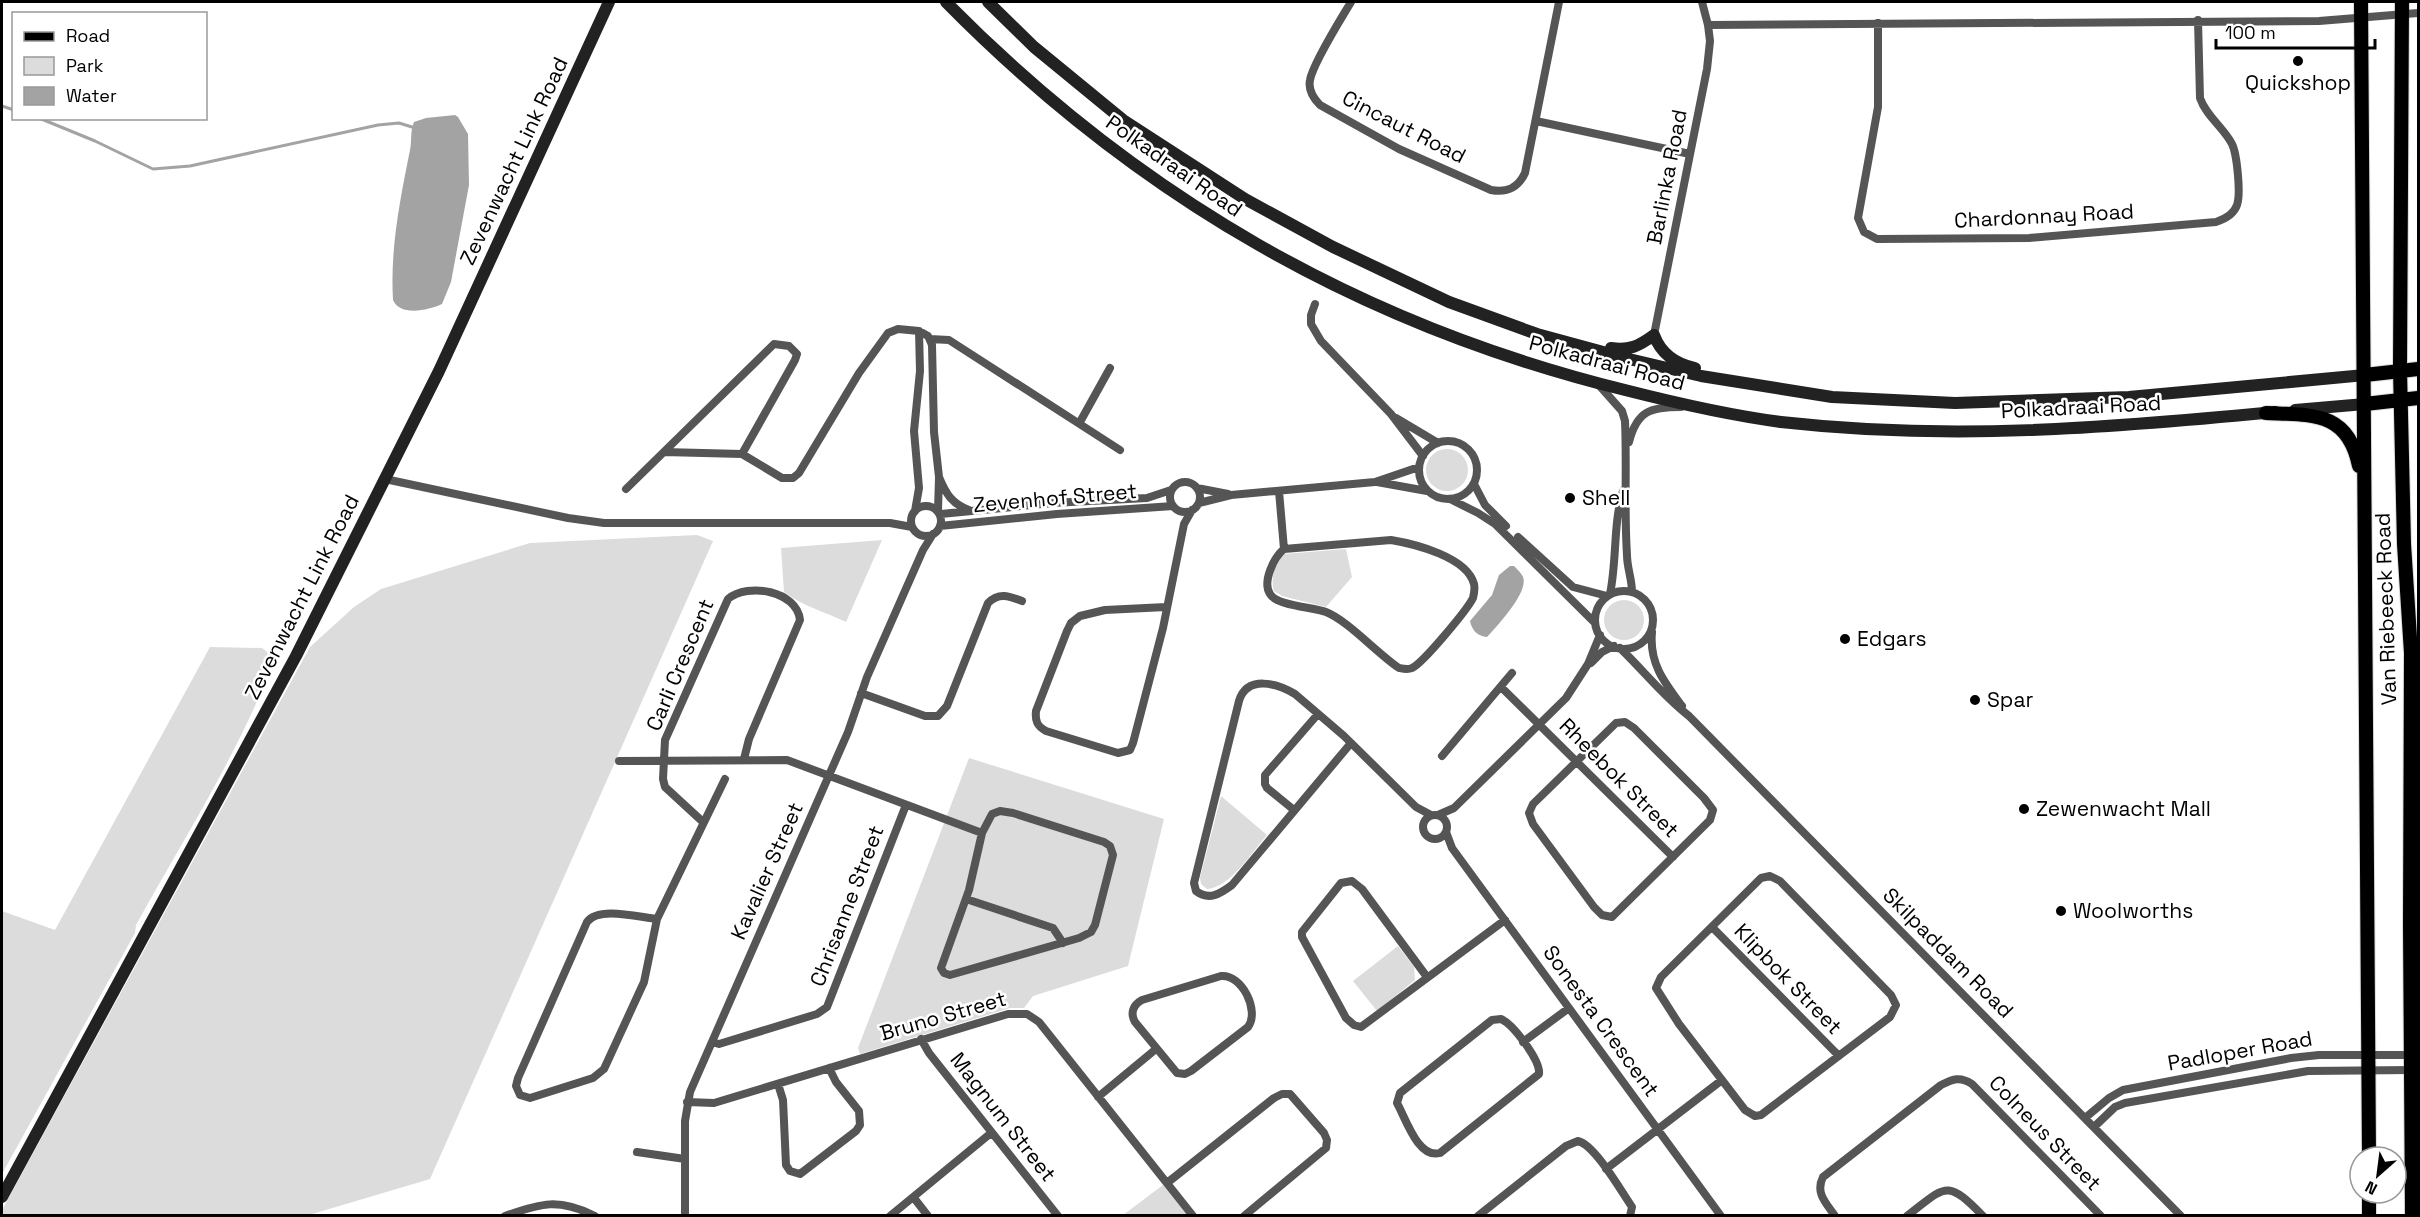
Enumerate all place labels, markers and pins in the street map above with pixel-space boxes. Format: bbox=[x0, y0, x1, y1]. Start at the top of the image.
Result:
marker: Quickshop bbox=[2291, 54, 2305, 68]
place label: Quickshop bbox=[2245, 69, 2351, 96]
place label: Shell bbox=[1582, 484, 1630, 511]
marker: Shell bbox=[1563, 491, 1577, 505]
place label: Edgars bbox=[1857, 625, 1927, 652]
marker: Edgars bbox=[1838, 632, 1852, 646]
place label: Spar bbox=[1987, 686, 2033, 713]
marker: Spar bbox=[1968, 693, 1982, 707]
place label: Zewenwacht Mall bbox=[2036, 795, 2211, 822]
marker: Zewenwacht Mall bbox=[2017, 802, 2031, 816]
place label: Woolworths bbox=[2073, 897, 2193, 924]
marker: Woolworths bbox=[2054, 904, 2068, 918]

